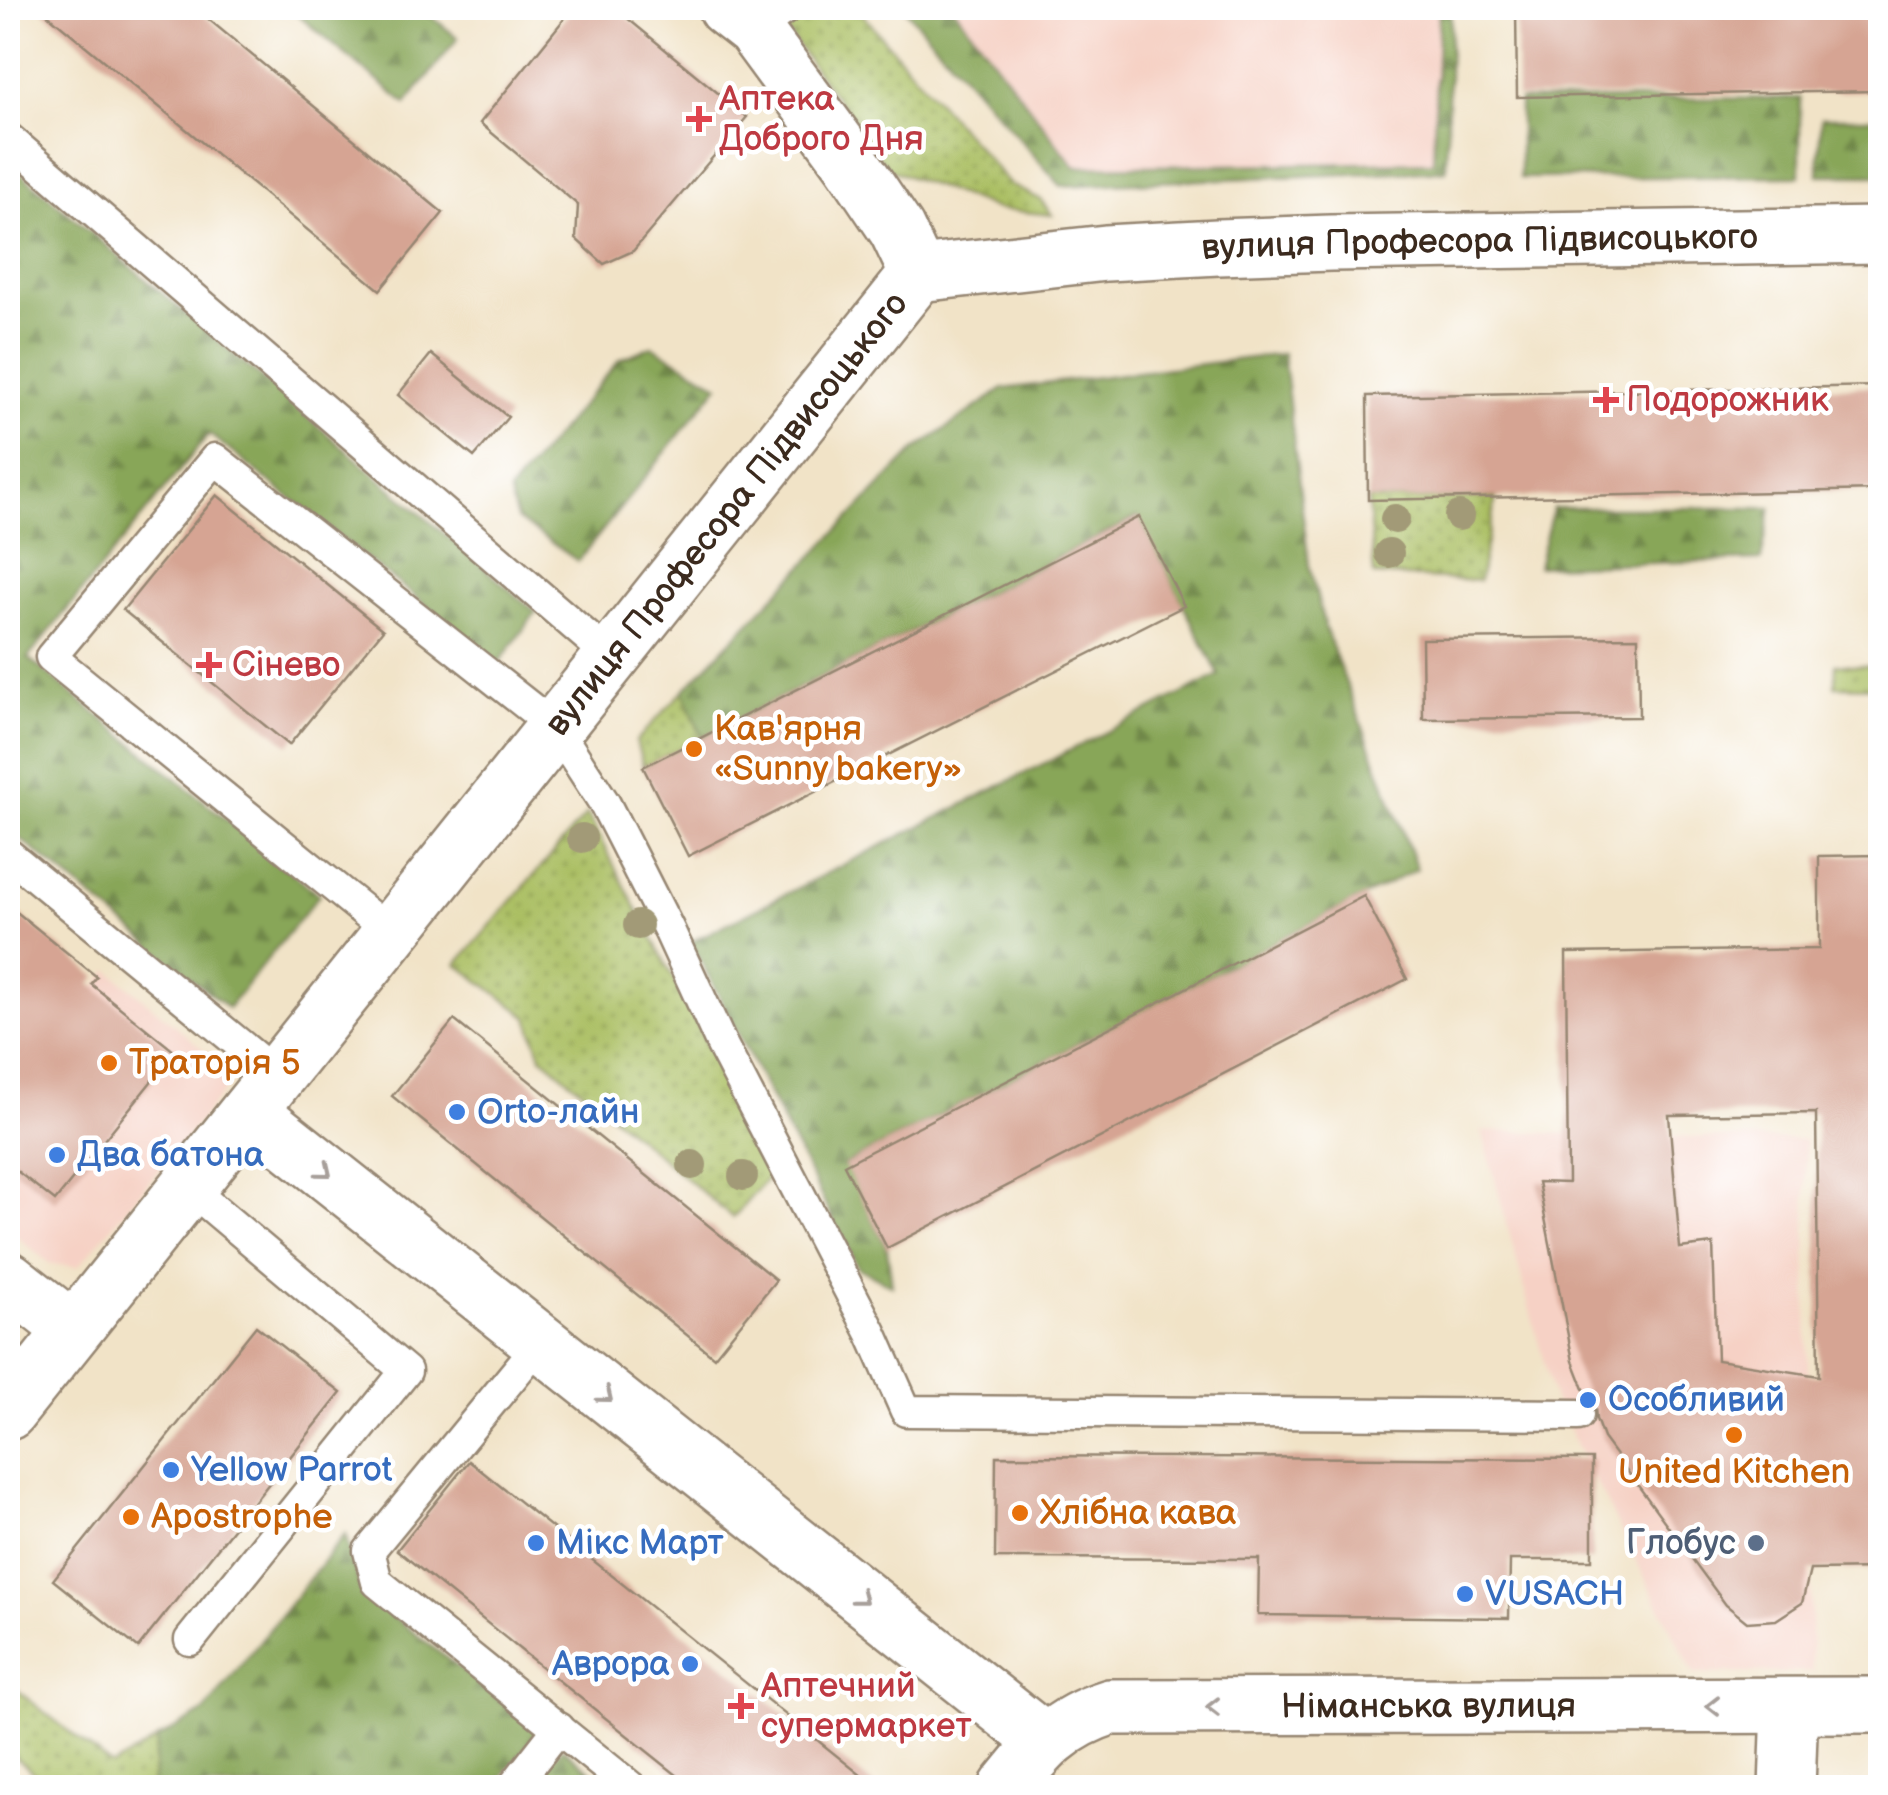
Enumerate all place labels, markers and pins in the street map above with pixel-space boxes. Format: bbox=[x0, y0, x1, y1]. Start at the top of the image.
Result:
place label: Аптека Доброго Дня bbox=[718, 78, 924, 161]
marker: Аптека Доброго Дня bbox=[688, 108, 710, 130]
place label: Подорожник bbox=[1626, 379, 1829, 422]
marker: Подорожник bbox=[1595, 389, 1617, 411]
place label: Сінево bbox=[232, 644, 340, 687]
marker: Сінево bbox=[196, 652, 222, 678]
place label: Кав'ярня «Sunny bakery» bbox=[714, 708, 962, 791]
marker: Кав'ярня «Sunny bakery» bbox=[683, 738, 705, 760]
place label: Траторія 5 bbox=[129, 1042, 301, 1085]
marker: Траторія 5 bbox=[98, 1052, 120, 1074]
place label: Orto-лайн bbox=[477, 1091, 639, 1134]
marker: Orto-лайн bbox=[446, 1101, 468, 1123]
place label: Два батона bbox=[77, 1134, 265, 1177]
marker: Два батона bbox=[46, 1144, 68, 1166]
place label: Особливий bbox=[1608, 1379, 1785, 1422]
marker: Особливий bbox=[1577, 1389, 1599, 1411]
marker: United Kitchen bbox=[1723, 1424, 1745, 1446]
place label: Yellow Parrot bbox=[190, 1449, 393, 1492]
place label: United Kitchen bbox=[1618, 1451, 1850, 1494]
marker: Yellow Parrot bbox=[160, 1459, 182, 1481]
place label: Хлібна кава bbox=[1040, 1492, 1237, 1535]
place label: Apostrophe bbox=[151, 1496, 333, 1539]
marker: Хлібна кава bbox=[1009, 1502, 1031, 1524]
marker: Apostrophe bbox=[120, 1506, 142, 1528]
place label: Мікс Март bbox=[556, 1522, 724, 1565]
place label: Глобус bbox=[1626, 1522, 1736, 1565]
marker: Мікс Март bbox=[525, 1532, 547, 1554]
marker: Глобус bbox=[1745, 1532, 1767, 1554]
place label: VUSACH bbox=[1485, 1573, 1624, 1616]
marker: VUSACH bbox=[1454, 1583, 1476, 1605]
place label: Аврора bbox=[551, 1643, 670, 1686]
marker: Аврора bbox=[679, 1653, 701, 1675]
place label: Аптечний супермаркет bbox=[760, 1665, 972, 1748]
marker: Аптечний супермаркет bbox=[730, 1695, 752, 1717]

